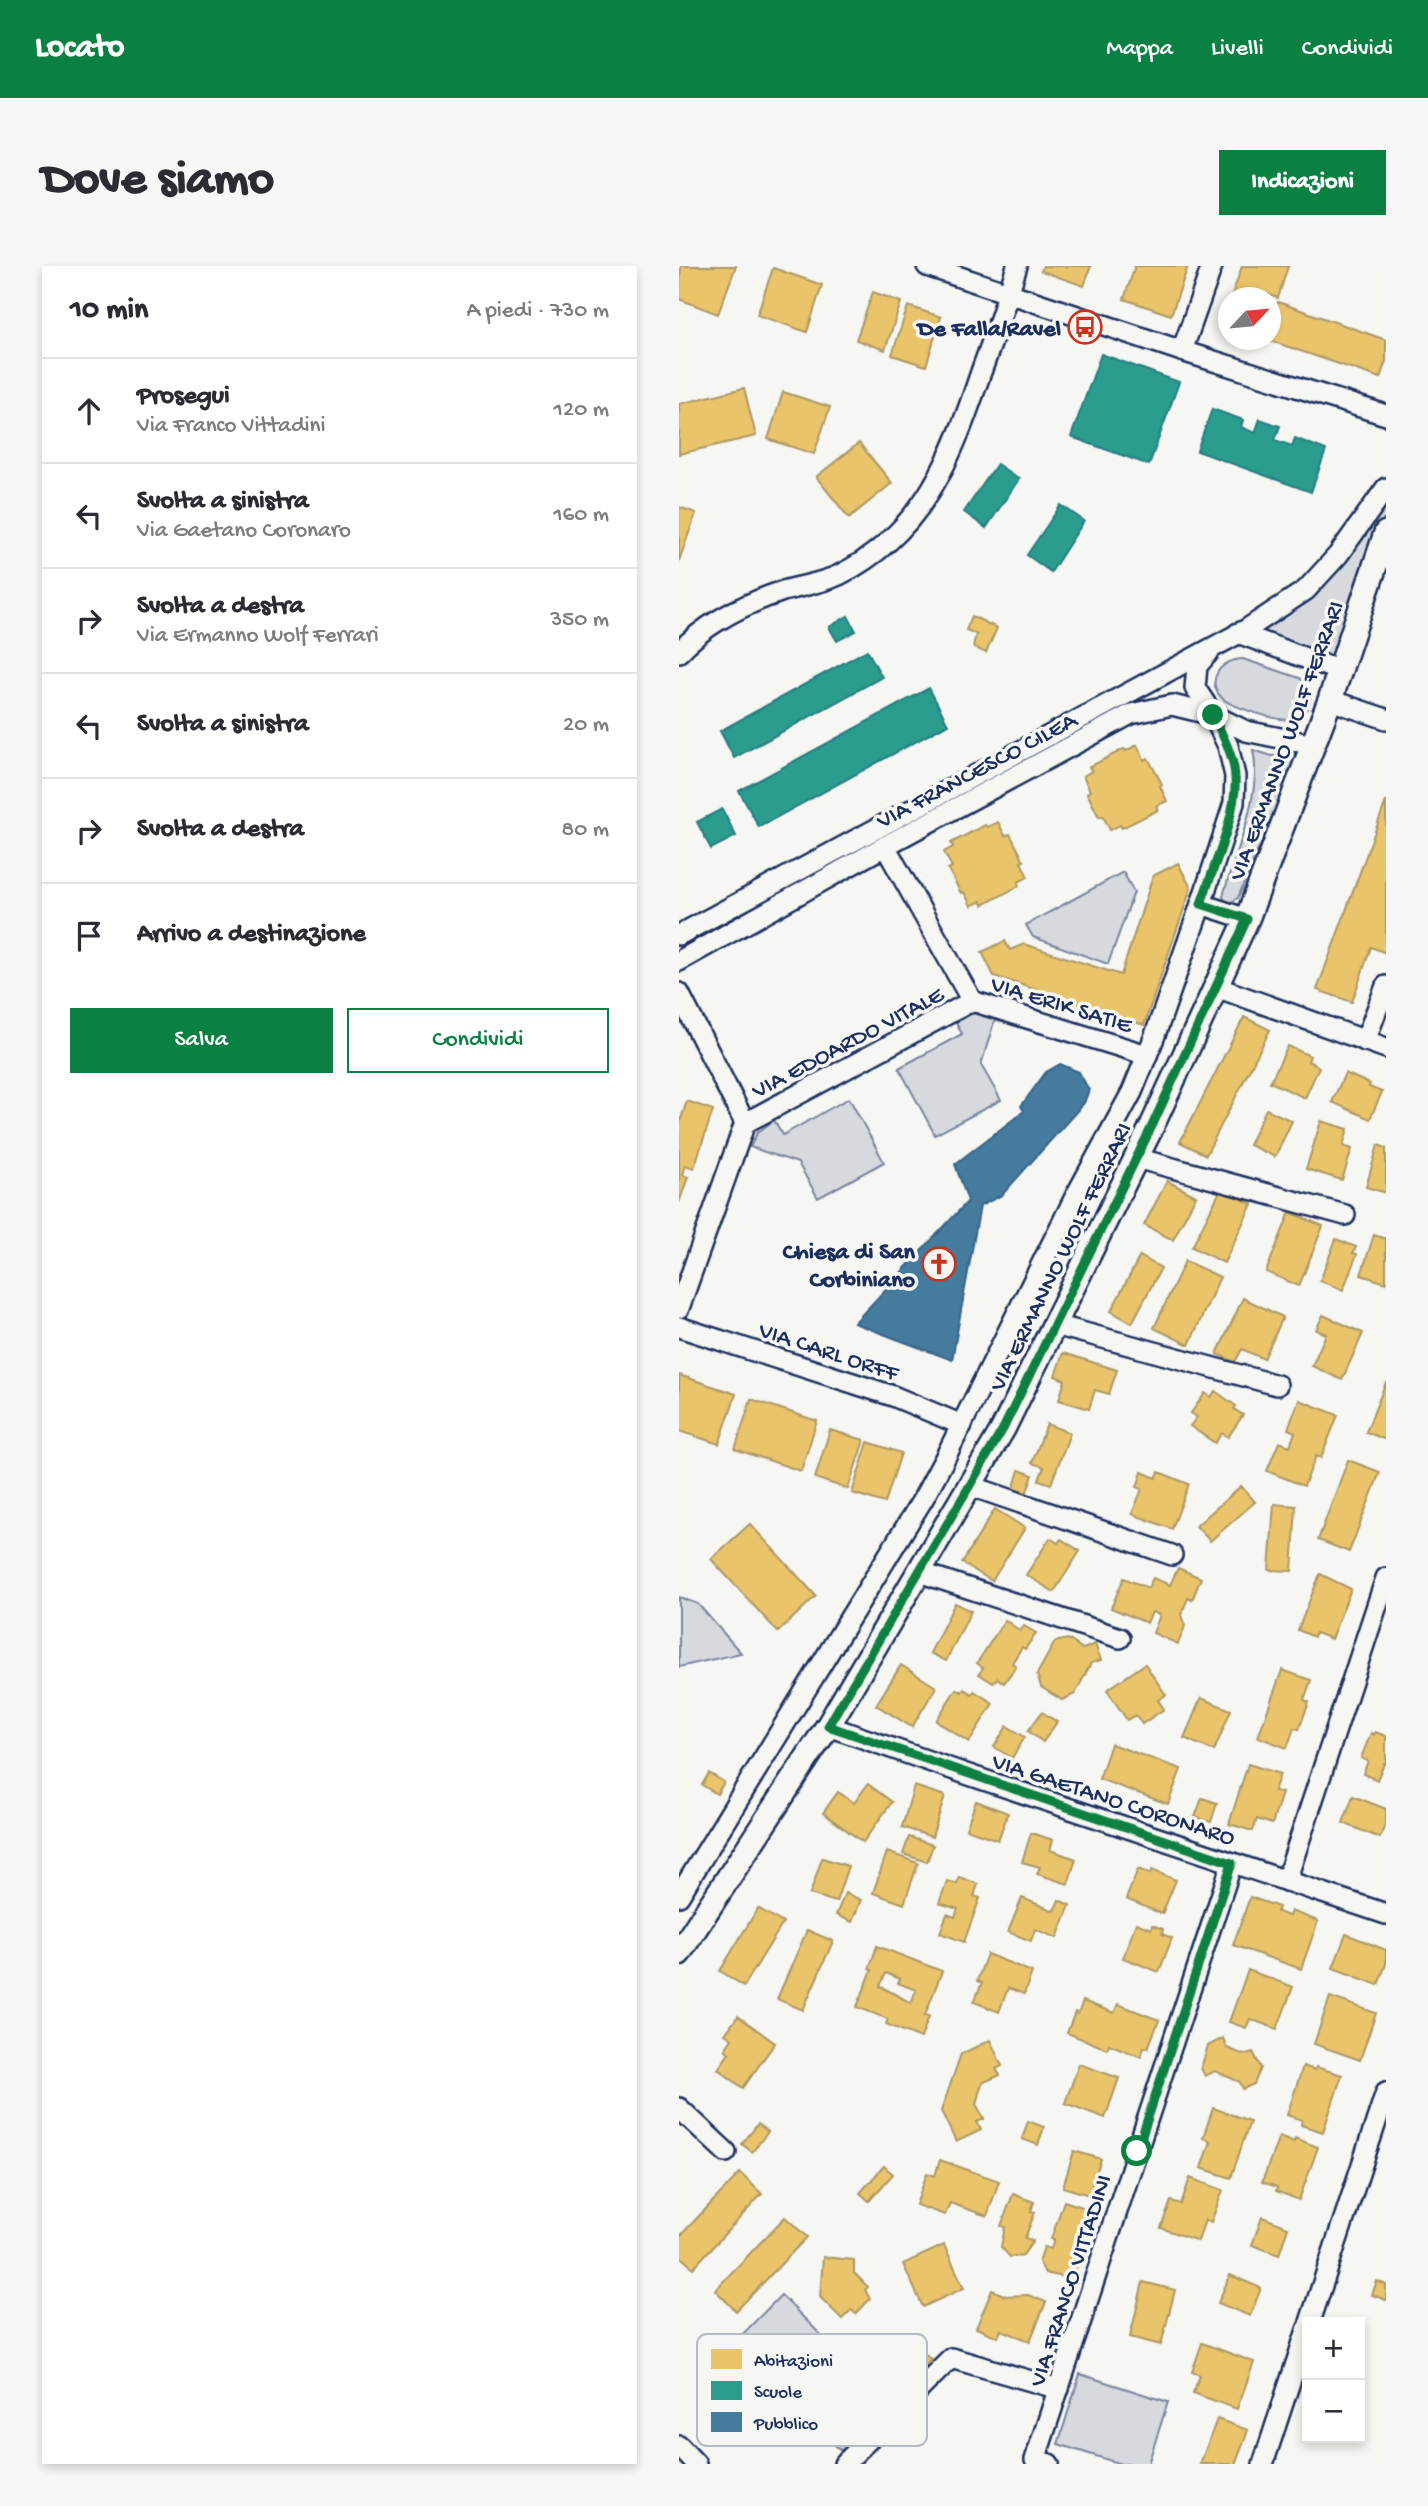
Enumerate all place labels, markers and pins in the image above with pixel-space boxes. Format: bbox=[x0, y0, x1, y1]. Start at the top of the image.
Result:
bus stop icon: De Falla/Ravel bbox=[1066, 308, 1104, 346]
place label: De Falla/Ravel bbox=[916, 316, 1061, 345]
place label: Chiesa di San Corbiniano bbox=[783, 1239, 916, 1296]
church icon: Chiesa di San Corbiniano bbox=[920, 1245, 958, 1283]

